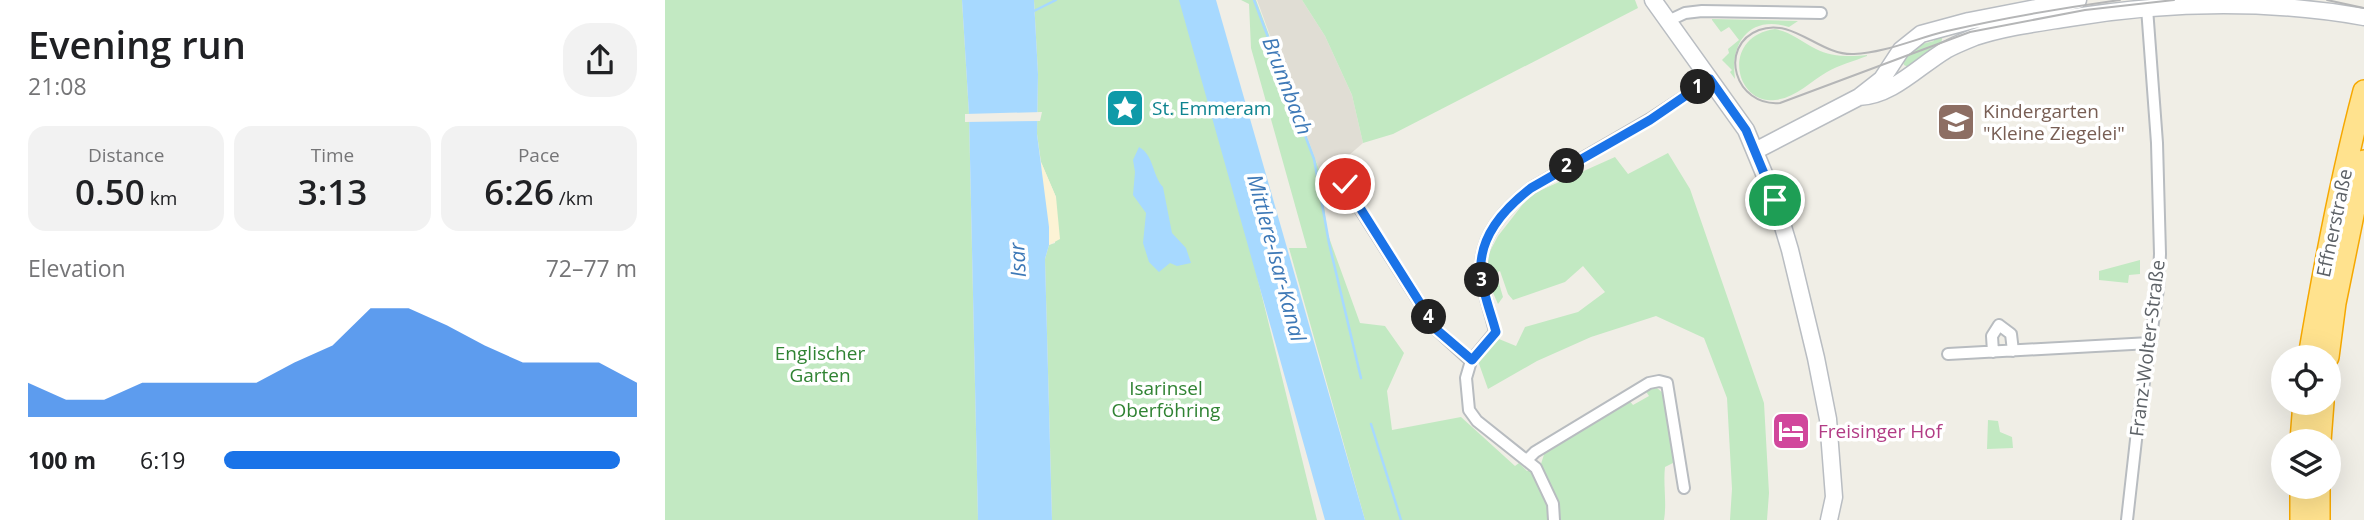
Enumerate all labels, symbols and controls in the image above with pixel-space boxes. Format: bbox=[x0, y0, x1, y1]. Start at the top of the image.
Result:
text: Evening run bbox=[28, 18, 246, 70]
button: share bbox=[563, 23, 637, 97]
water label: Brunnbach bbox=[1256, 33, 1319, 139]
text: 21:08 bbox=[28, 70, 87, 102]
pin: 1 bbox=[1681, 70, 1715, 104]
text: 1 bbox=[1692, 73, 1703, 99]
place icon: St. Emmeram bbox=[1104, 87, 1146, 129]
place label: St. Emmeram bbox=[1152, 95, 1271, 121]
place label: Kindergarten "Kleine Ziegelei" bbox=[1983, 98, 2125, 146]
school or university icon: Kindergarten "Kleine Ziegelei" bbox=[1935, 101, 1977, 143]
text: Distance bbox=[88, 142, 164, 168]
text: Time bbox=[311, 142, 354, 168]
text: Pace bbox=[518, 142, 560, 168]
pin: 2 bbox=[1549, 148, 1585, 184]
text: 2 bbox=[1561, 152, 1572, 178]
pin bbox=[1315, 154, 1375, 214]
icon: check bbox=[1326, 165, 1364, 203]
street label: Effnerstraße bbox=[2310, 166, 2358, 280]
text: 0.50 bbox=[75, 168, 145, 215]
text: 3:13 bbox=[298, 168, 367, 215]
text: 6:26 bbox=[484, 168, 554, 215]
pin bbox=[1745, 170, 1805, 230]
water label: Mittlere-Isar-Kanal bbox=[1241, 171, 1313, 345]
icon: arrive bbox=[1756, 181, 1794, 219]
text: km bbox=[145, 185, 177, 211]
text: /km bbox=[554, 185, 593, 211]
water label: Isar bbox=[1002, 241, 1032, 278]
text: Elevation bbox=[28, 252, 126, 284]
text: 72–77 m bbox=[546, 252, 637, 284]
street label: Franz-Wolter-Straße bbox=[2123, 258, 2171, 438]
pin: 3 bbox=[1465, 262, 1499, 298]
text: 3 bbox=[1476, 266, 1487, 292]
pin: 4 bbox=[1411, 300, 1447, 334]
text: 4 bbox=[1423, 303, 1434, 329]
park label: Englischer Garten bbox=[775, 340, 865, 388]
map controls bbox=[2271, 345, 2341, 499]
button: locate bbox=[2271, 345, 2341, 415]
park label: Isarinsel Oberföhring bbox=[1112, 375, 1220, 423]
hotel icon: Freisinger Hof bbox=[1770, 410, 1812, 452]
place label: Freisinger Hof bbox=[1818, 418, 1944, 444]
button: layers bbox=[2271, 429, 2341, 499]
text: 100 m bbox=[28, 444, 96, 476]
text: 6:19 bbox=[140, 444, 186, 476]

